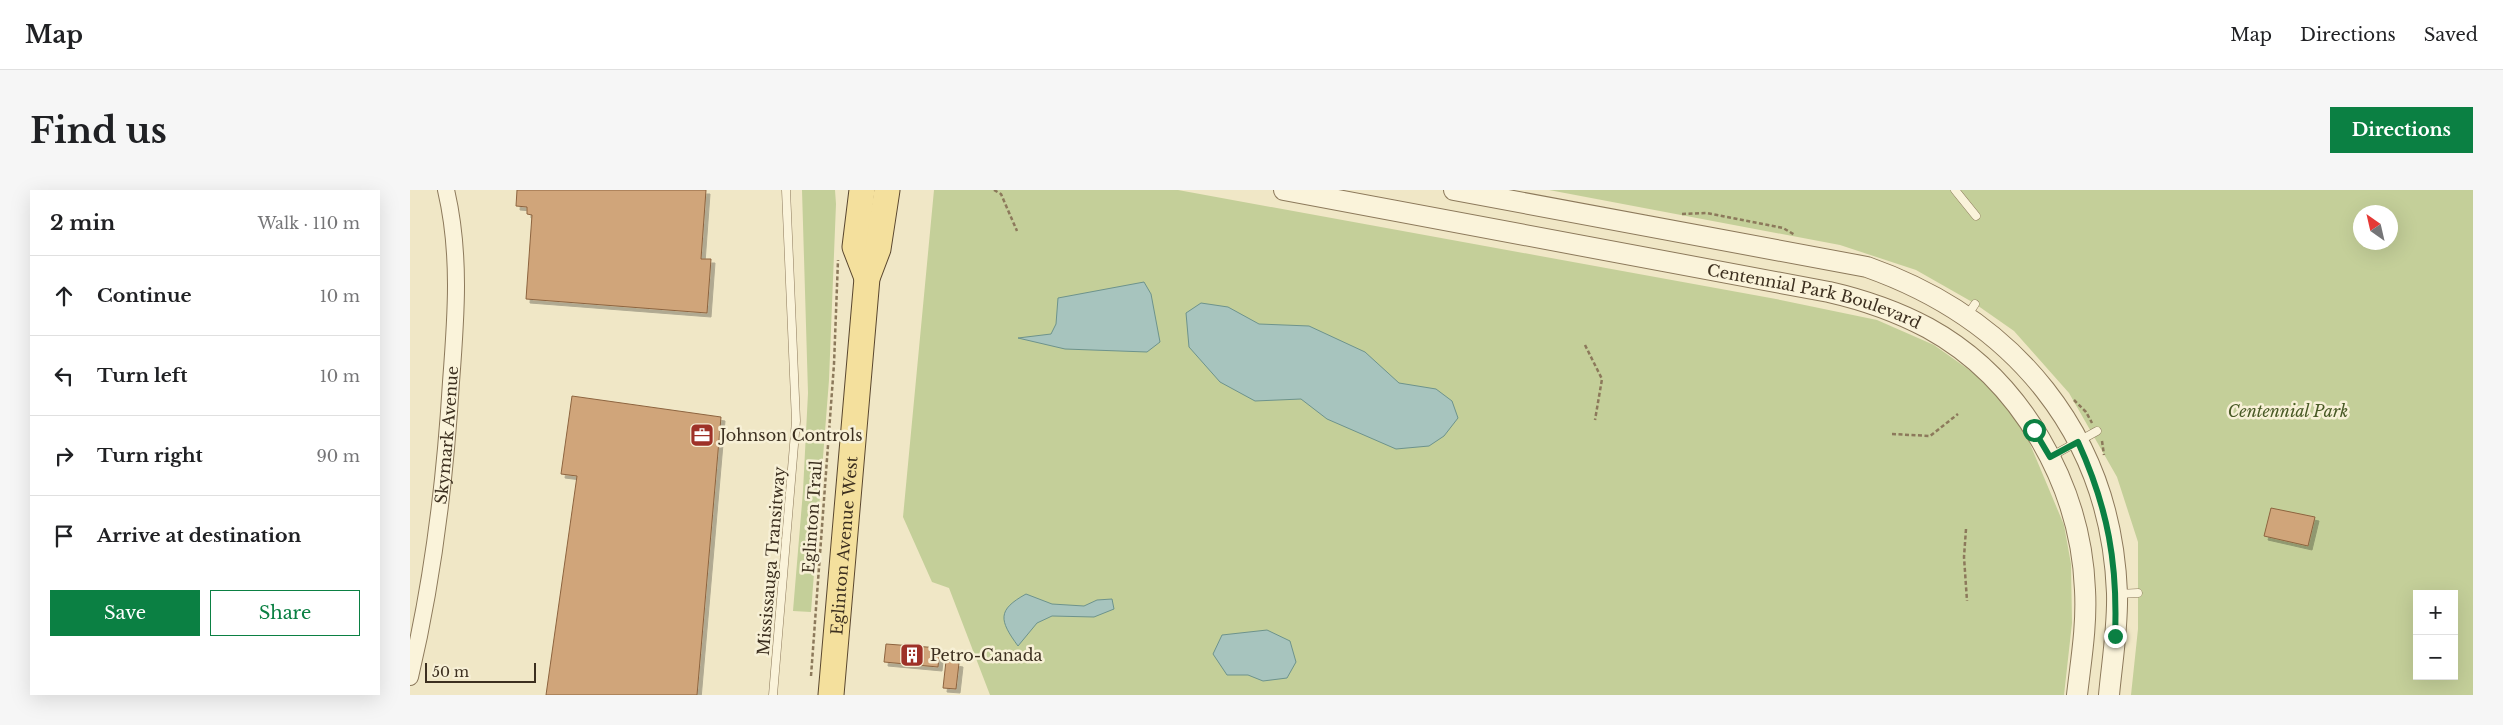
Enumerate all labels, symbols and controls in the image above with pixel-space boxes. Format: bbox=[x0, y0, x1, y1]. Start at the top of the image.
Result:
text: Map bbox=[25, 20, 83, 49]
text: Map bbox=[2230, 24, 2272, 46]
text: Directions bbox=[2300, 24, 2396, 46]
text: Saved bbox=[2424, 24, 2478, 46]
button: Directions bbox=[2330, 107, 2473, 153]
text: Find us bbox=[30, 109, 167, 152]
north arrow bbox=[2353, 205, 2398, 250]
text: 2 min bbox=[50, 210, 115, 236]
text: Walk · 110 m bbox=[258, 213, 360, 233]
street label: Centennial Park Boulevard bbox=[1706, 259, 1925, 333]
icon: ahead bbox=[50, 282, 78, 310]
text: Continue bbox=[97, 284, 192, 307]
text: 10 m bbox=[320, 286, 360, 306]
icon: left bbox=[50, 362, 78, 390]
text: Turn left bbox=[97, 364, 188, 387]
street label: Skymark Avenue bbox=[430, 365, 462, 505]
text: 10 m bbox=[320, 366, 360, 386]
park label: Centennial Park bbox=[2228, 401, 2348, 421]
route start bbox=[2023, 419, 2046, 442]
office icon: Johnson Controls bbox=[689, 422, 715, 448]
place label: Johnson Controls bbox=[718, 425, 862, 445]
icon: right bbox=[50, 442, 78, 470]
text: Turn right bbox=[97, 444, 203, 467]
text: 90 m bbox=[317, 446, 360, 466]
street label: Eglinton Avenue West bbox=[826, 455, 862, 636]
street label: Eglinton Trail bbox=[798, 460, 826, 574]
street label: Mississauga Transitway bbox=[753, 465, 789, 656]
icon: arrive bbox=[50, 522, 78, 550]
text: Arrive at destination bbox=[97, 524, 301, 547]
button: Save bbox=[50, 590, 200, 636]
button: Share bbox=[210, 590, 360, 636]
map controls bbox=[2413, 590, 2458, 680]
button: + bbox=[2413, 590, 2458, 635]
route end bbox=[2104, 625, 2127, 648]
button: − bbox=[2413, 635, 2458, 680]
building icon: Petro-Canada bbox=[899, 642, 925, 668]
place label: Petro-Canada bbox=[930, 645, 1042, 665]
scale bar bbox=[425, 660, 536, 683]
text: 50 m bbox=[432, 663, 469, 681]

